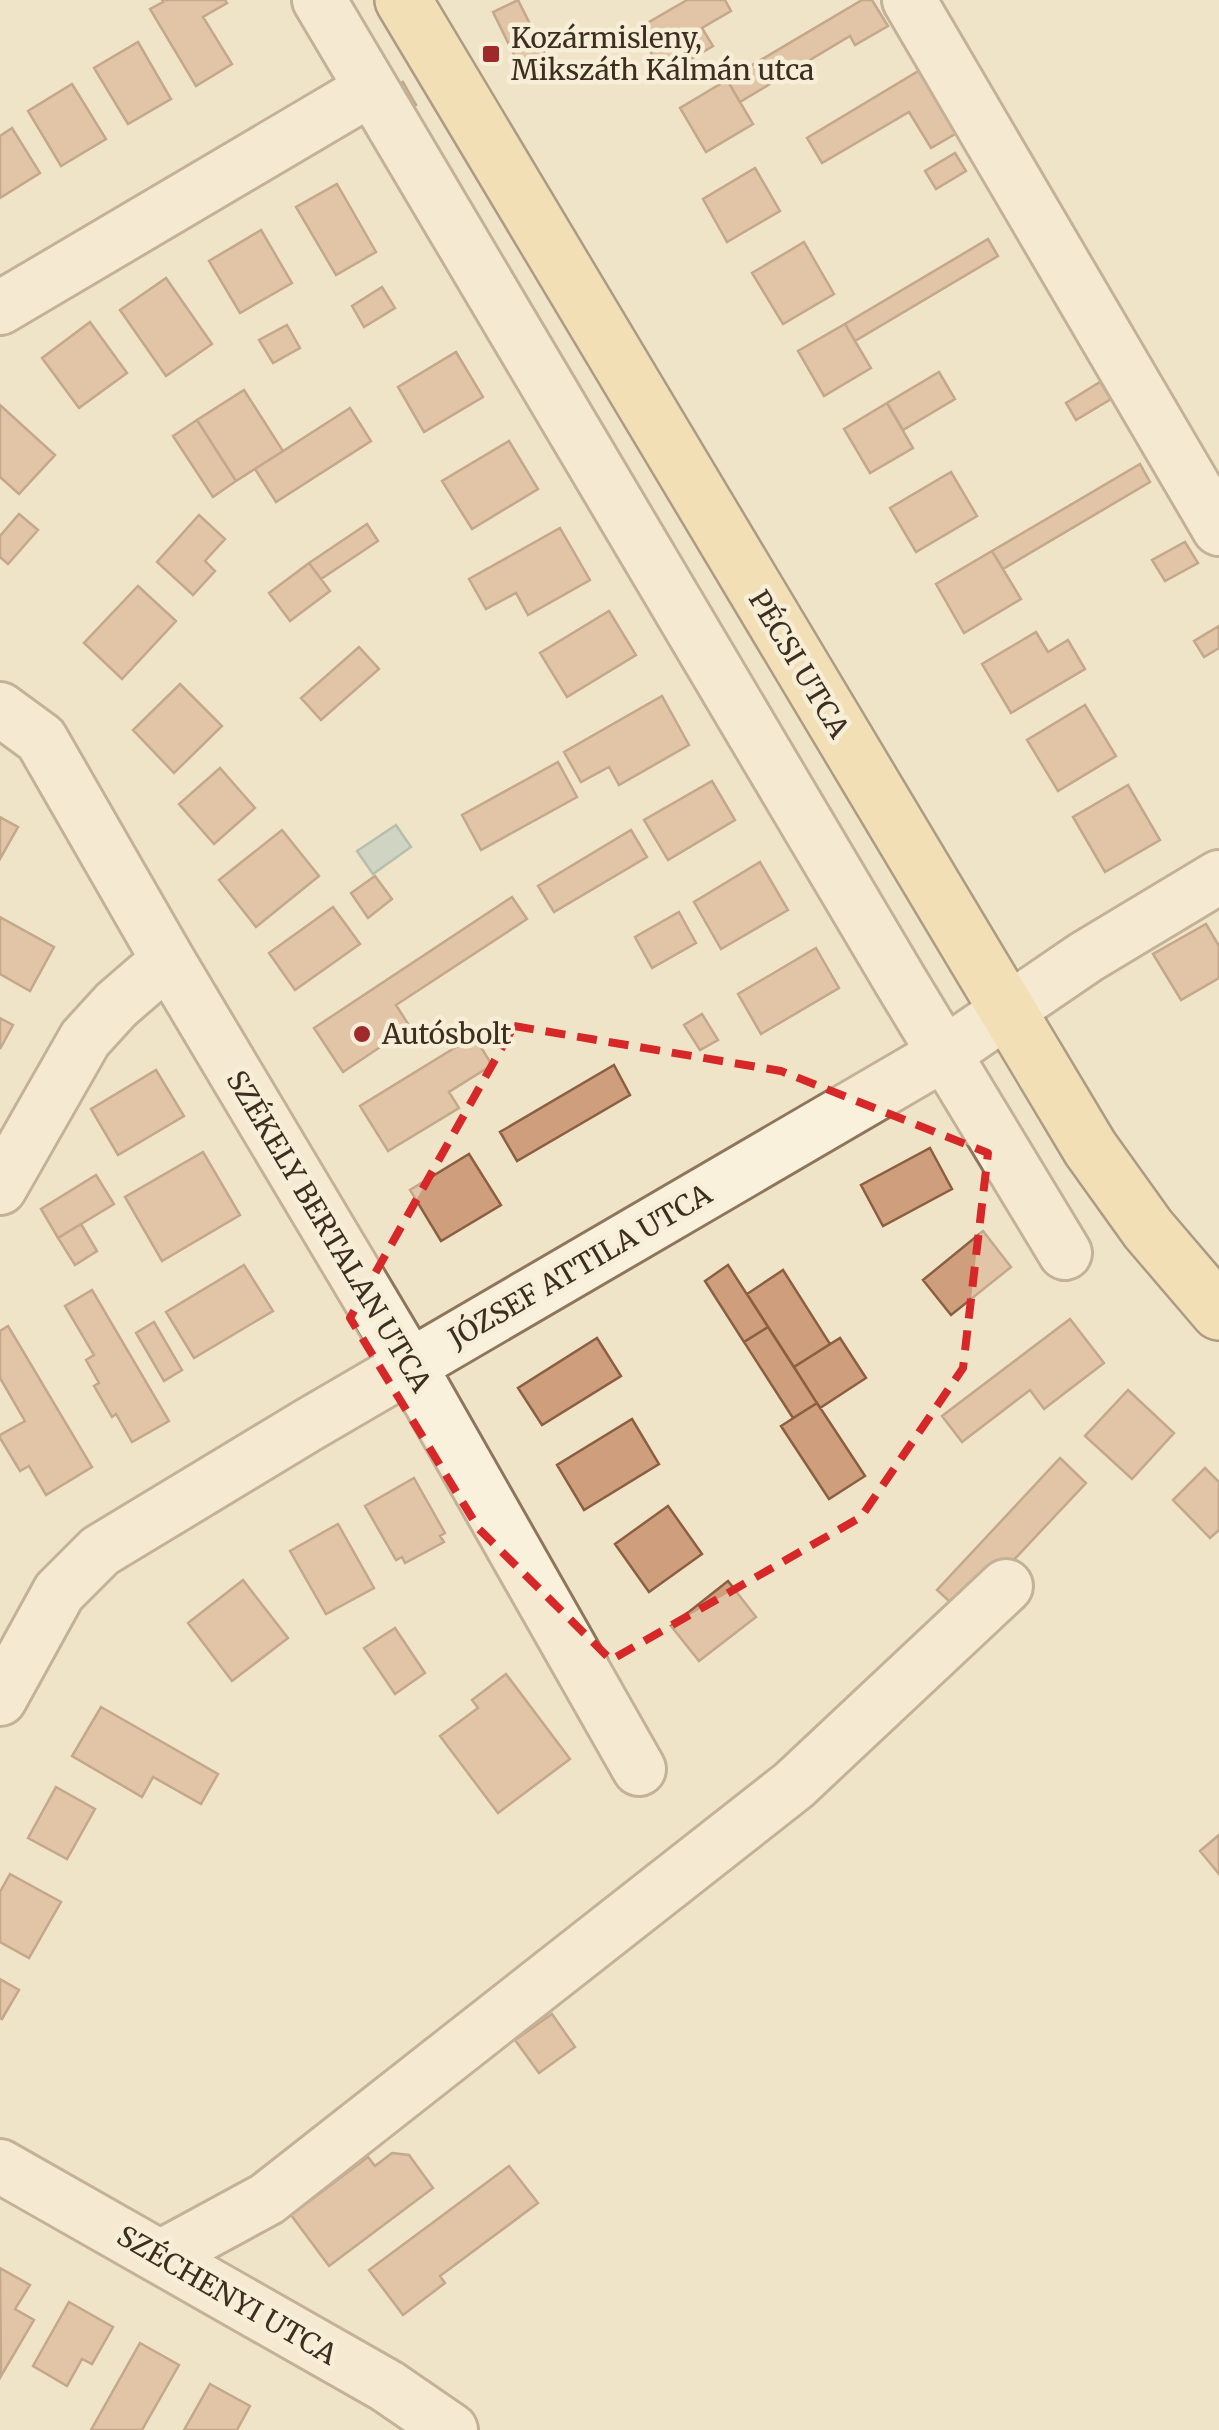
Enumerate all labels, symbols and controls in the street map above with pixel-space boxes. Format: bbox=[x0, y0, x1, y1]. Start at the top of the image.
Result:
place label: Kozármisleny, Mikszáth Kálmán utca bbox=[511, 20, 814, 88]
marker: Kozármisleny, Mikszáth Kálmán utca bbox=[480, 43, 502, 65]
street label: PÉCSI UTCA bbox=[741, 584, 857, 745]
place label: Autósbolt bbox=[381, 1016, 512, 1052]
marker: Autósbolt bbox=[351, 1023, 373, 1045]
street label: SZÉKELY BERTALAN UTCA bbox=[219, 1064, 439, 1398]
street label: JÓZSEF ATTILA UTCA bbox=[441, 1176, 718, 1356]
street label: SZÉCHENYI UTCA bbox=[111, 2217, 344, 2373]

